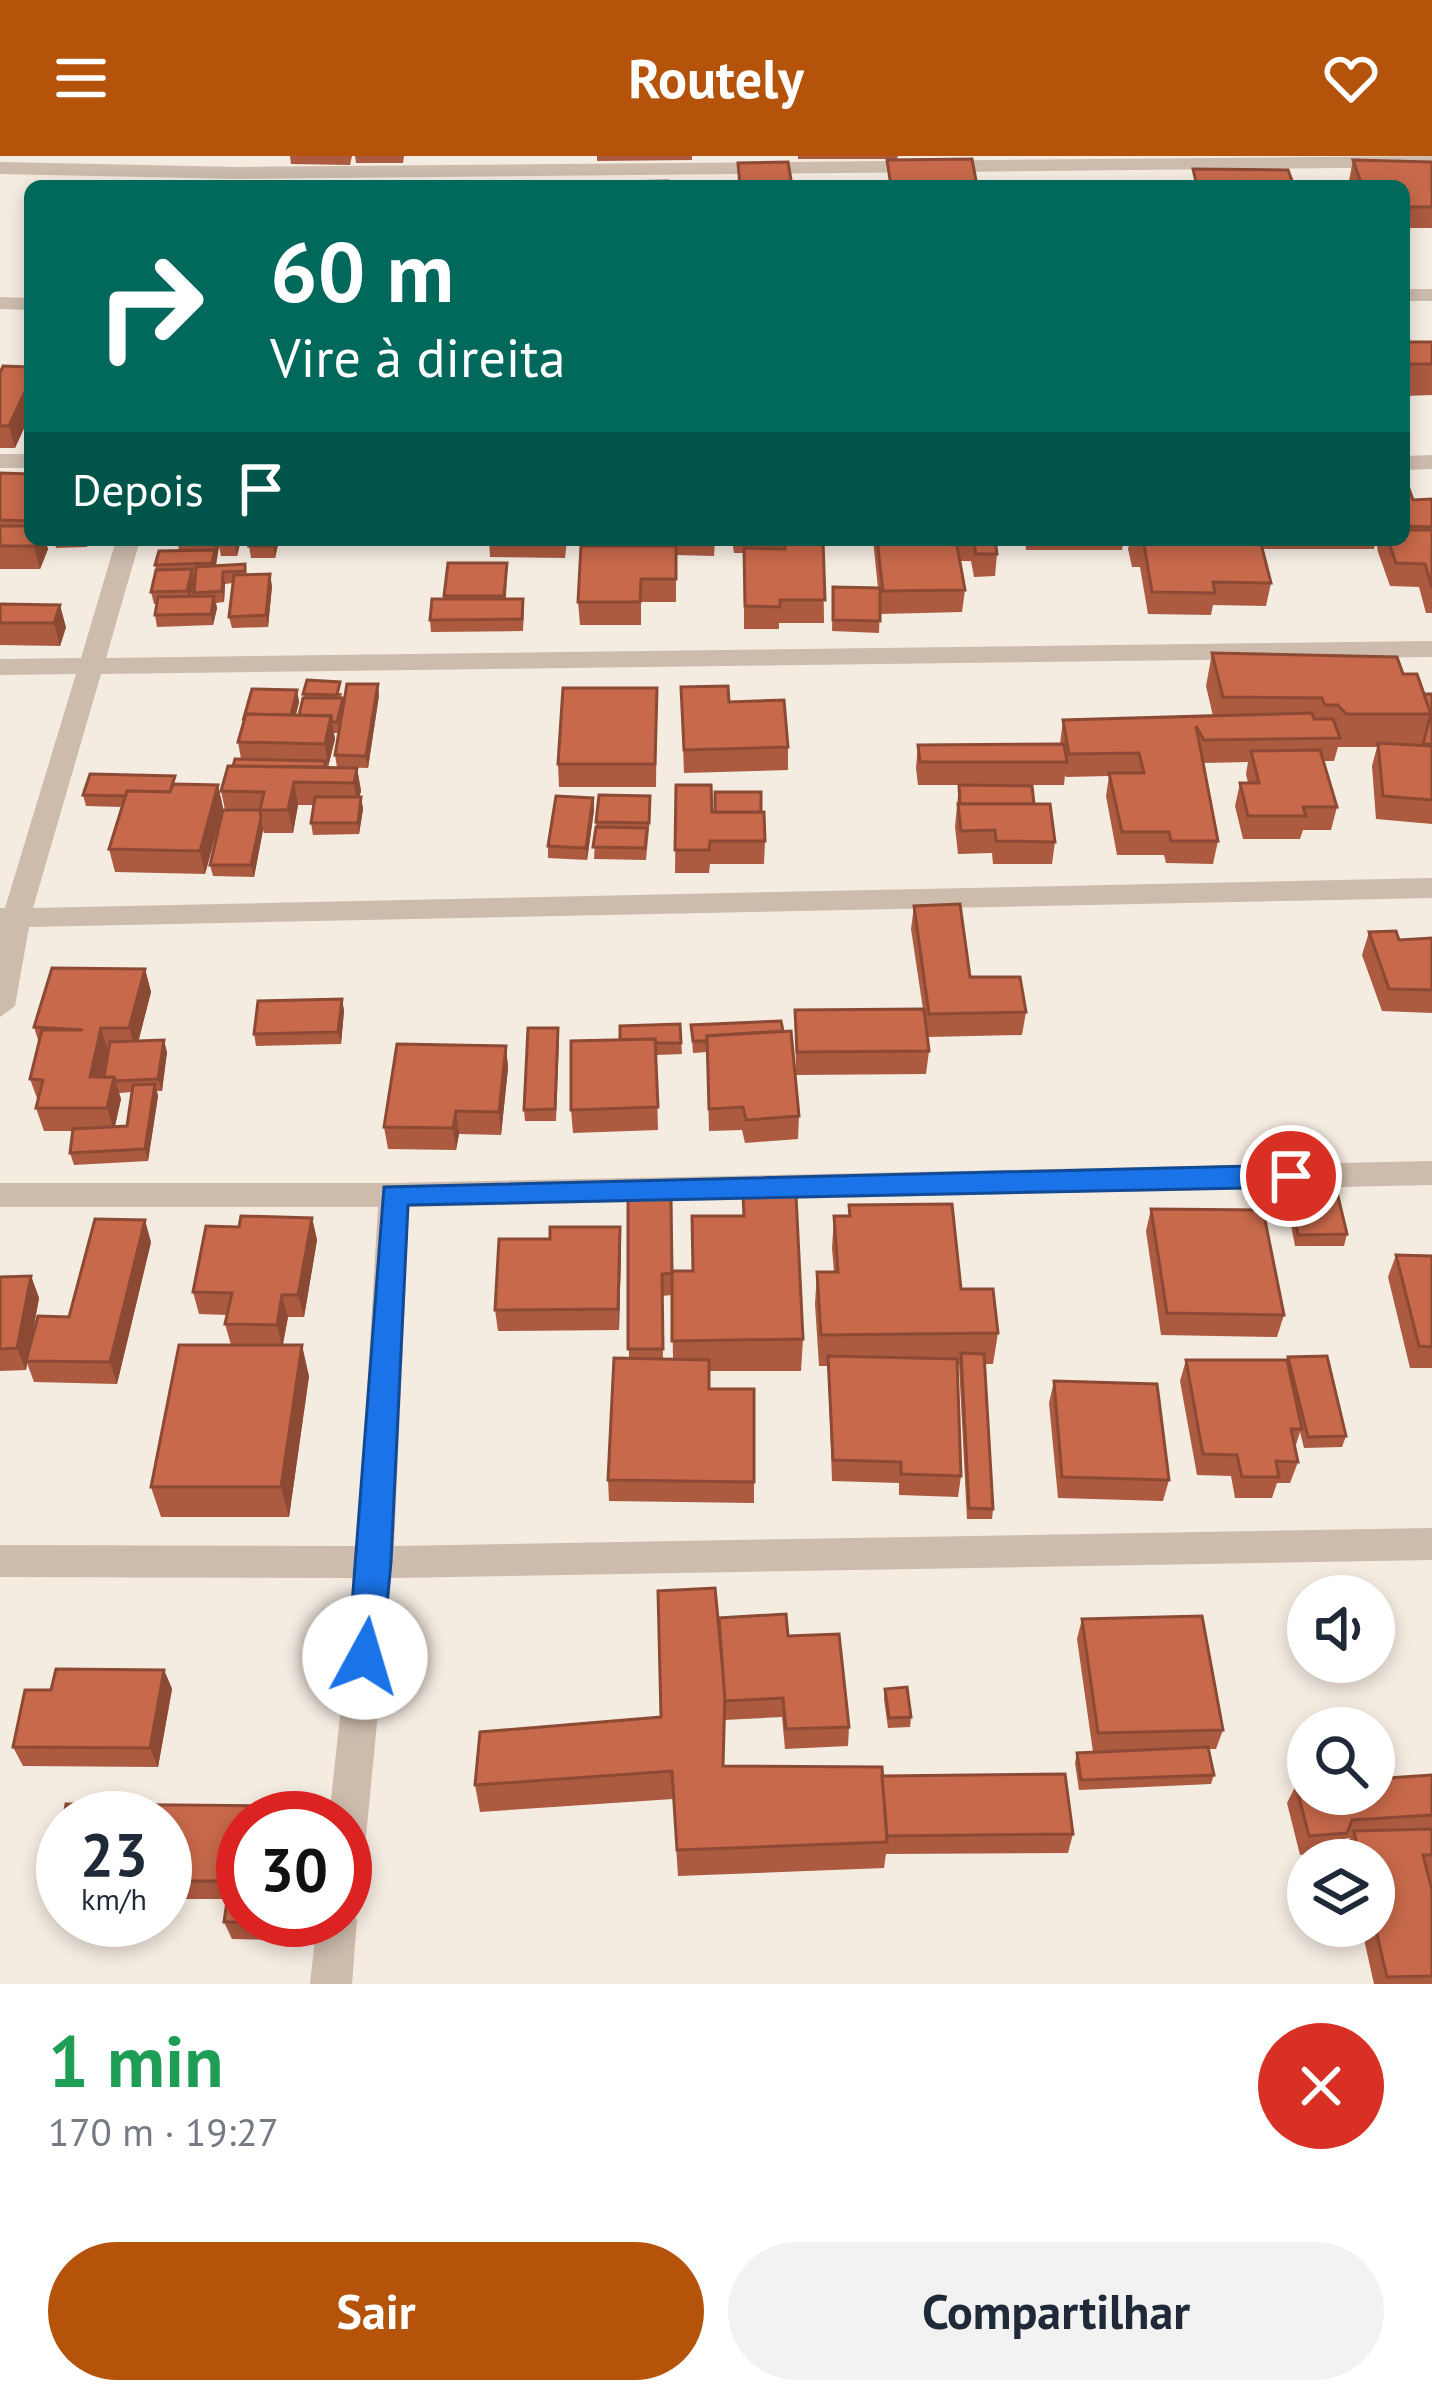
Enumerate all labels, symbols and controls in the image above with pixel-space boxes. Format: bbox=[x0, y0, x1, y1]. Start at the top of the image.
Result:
text: Routely bbox=[628, 43, 804, 113]
icon: menu bbox=[48, 45, 114, 111]
icon: heart bbox=[1318, 45, 1384, 111]
text: 60 m bbox=[270, 216, 454, 325]
icon: right bbox=[72, 228, 228, 384]
text: Vire à direita bbox=[270, 322, 565, 392]
icon: arrive bbox=[228, 456, 294, 522]
text: Depois bbox=[72, 460, 204, 518]
pin bbox=[1240, 1125, 1342, 1227]
icon: arrive bbox=[1258, 1143, 1324, 1209]
map controls bbox=[1287, 1575, 1395, 1947]
button: sound bbox=[1287, 1575, 1395, 1683]
position arrow bbox=[302, 1594, 428, 1720]
button: search bbox=[1287, 1707, 1395, 1815]
speed limit sign: 30 bbox=[216, 1791, 372, 1947]
text: 23 bbox=[80, 1815, 148, 1893]
button: layers bbox=[1287, 1839, 1395, 1947]
text: km/h bbox=[81, 1879, 147, 1918]
text: 1 min bbox=[48, 2014, 224, 2107]
button: close bbox=[1258, 2023, 1384, 2149]
text: 170 m · 19:27 bbox=[48, 2106, 279, 2157]
button: Sair bbox=[48, 2242, 704, 2380]
button: Compartilhar bbox=[728, 2242, 1384, 2380]

